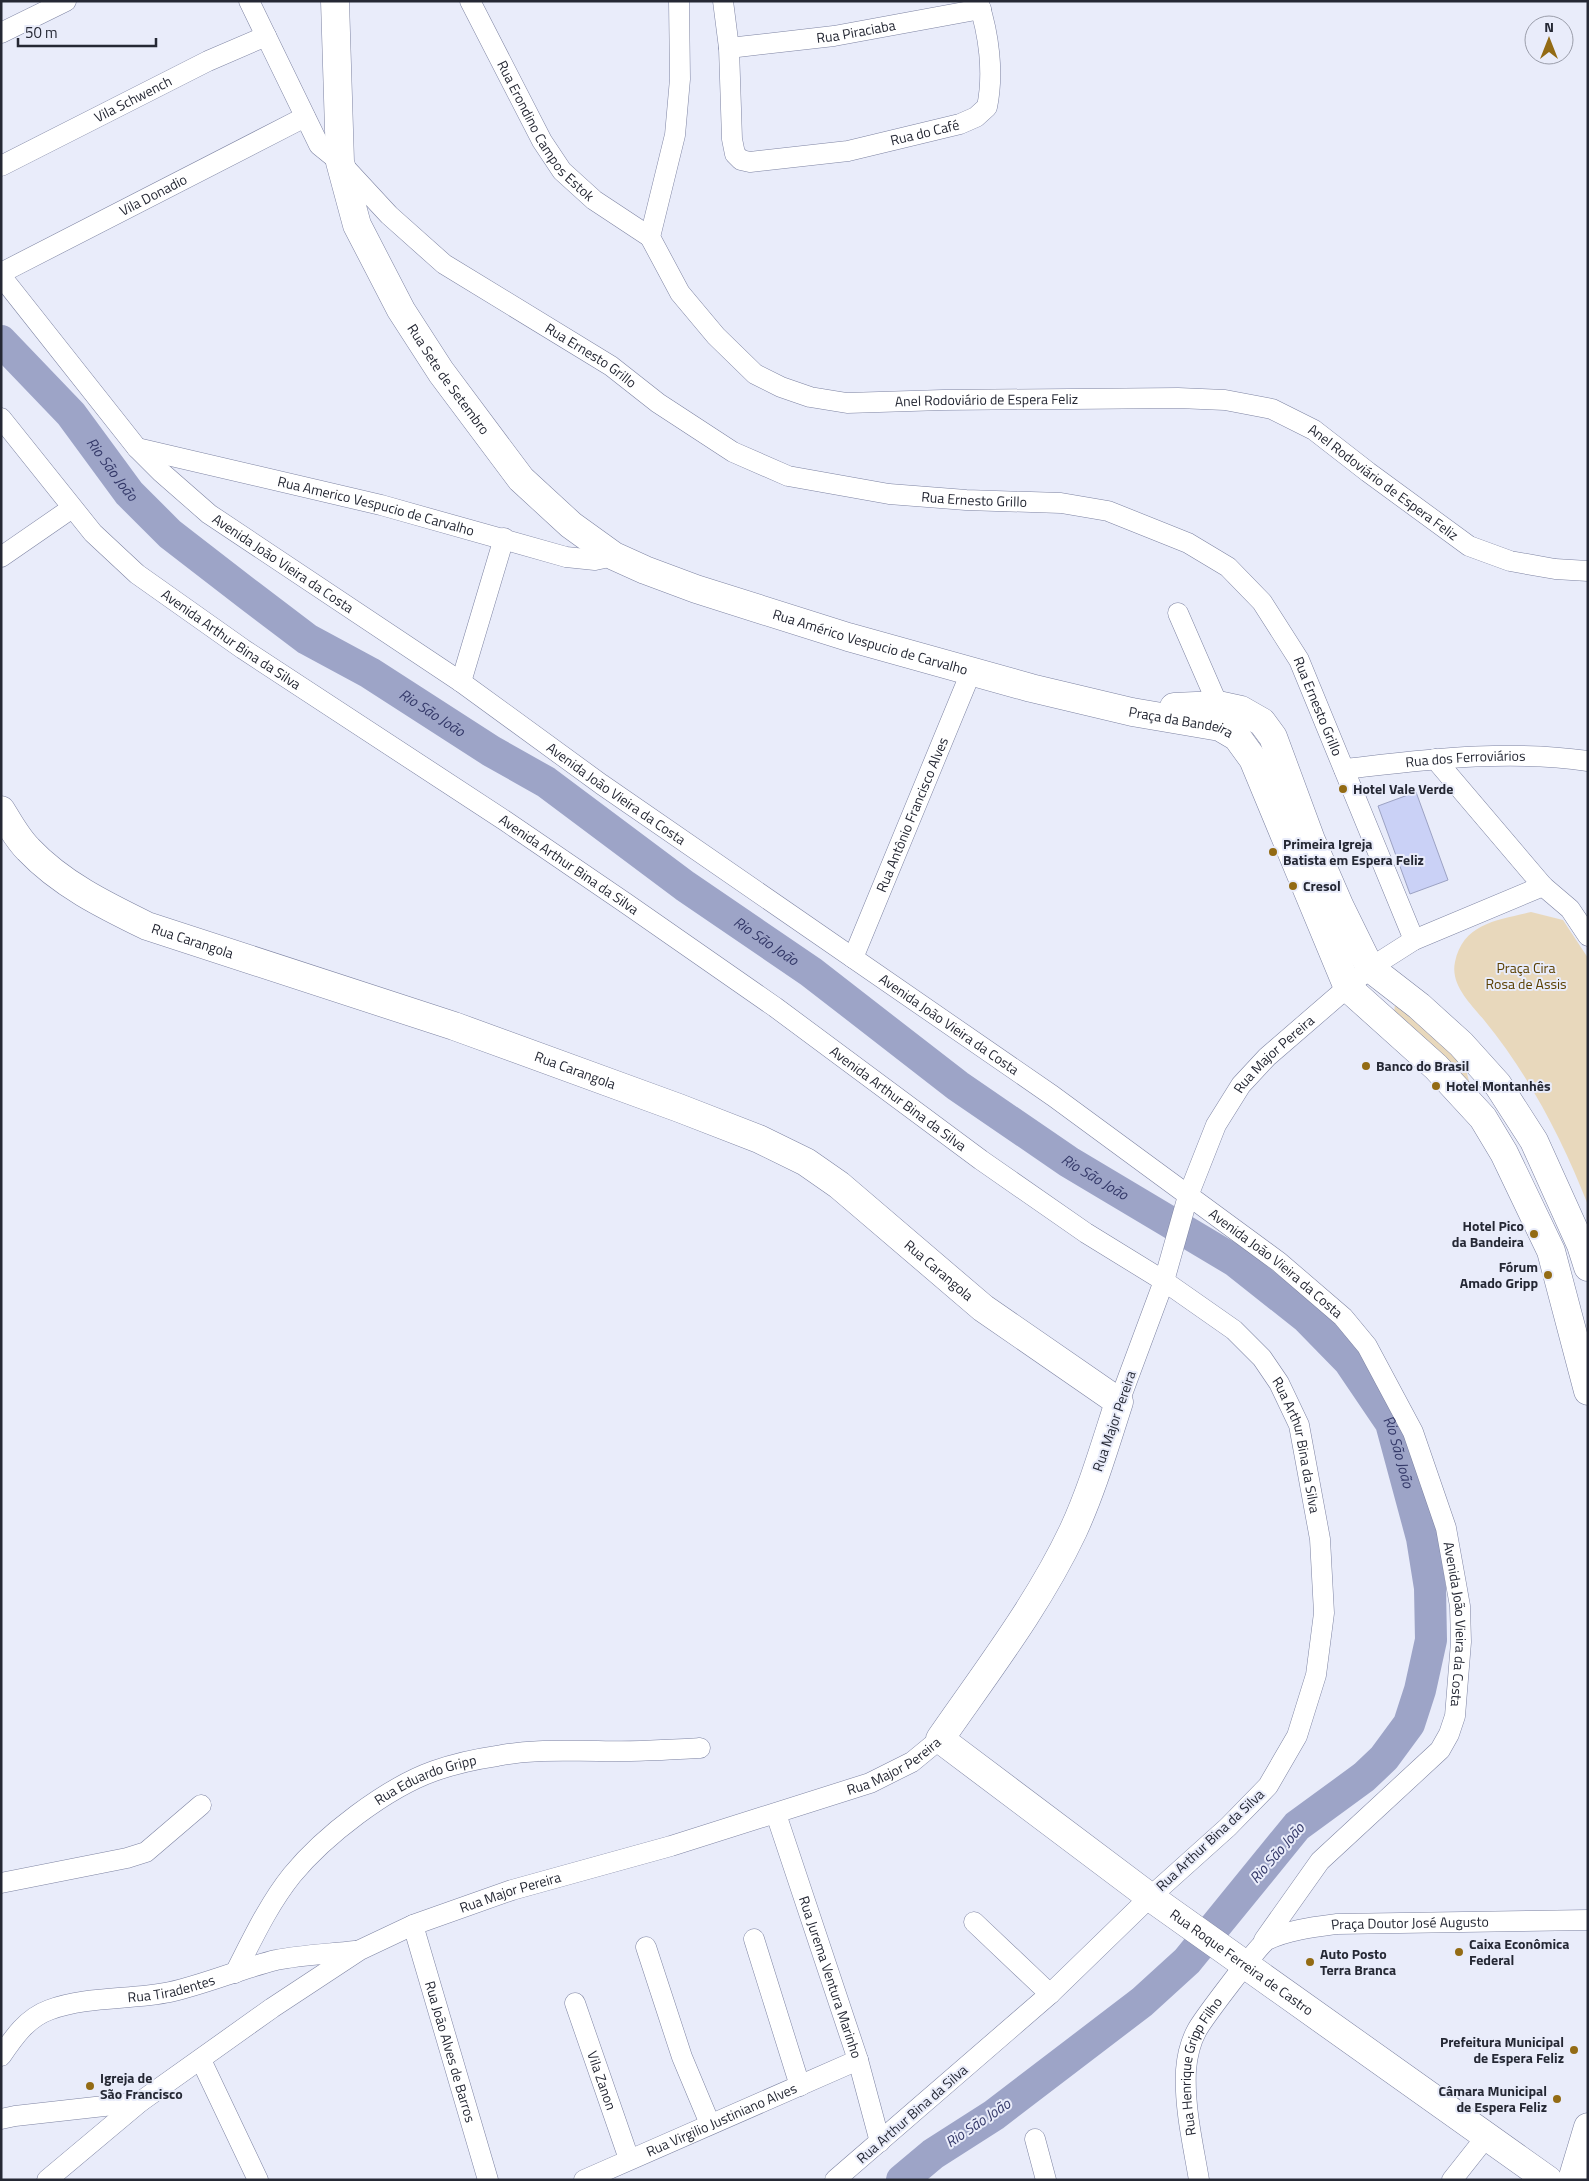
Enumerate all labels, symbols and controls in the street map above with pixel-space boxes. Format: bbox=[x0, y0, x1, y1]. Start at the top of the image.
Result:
street label: Rua Piraciaba bbox=[815, 14, 897, 48]
scale bar bbox=[18, 15, 155, 47]
north arrow bbox=[1524, 15, 1574, 65]
text: N bbox=[1544, 16, 1554, 37]
text: 50 m bbox=[25, 21, 58, 44]
street label: Rua Erondino Campos Estok bbox=[492, 56, 600, 206]
street label: Vila Schwench bbox=[90, 70, 175, 127]
street label: Rua do Café bbox=[888, 114, 961, 150]
street label: Vila Donadio bbox=[115, 168, 190, 221]
street label: Rua Ernesto Grillo bbox=[541, 317, 642, 393]
street label: Rua Sete de Setembro bbox=[403, 319, 495, 439]
street label: Anel Rodoviário de Espera Feliz bbox=[894, 388, 1078, 412]
street label: Anel Rodoviário de Espera Feliz bbox=[1305, 418, 1463, 545]
water label: Rio São João bbox=[81, 432, 144, 507]
street label: Rua Americo Vespucio de Carvalho bbox=[276, 470, 477, 541]
street label: Rua Ernesto Grillo bbox=[921, 486, 1027, 512]
street label: Avenida João Vieira da Costa bbox=[208, 508, 358, 618]
street label: Avenida Arthur Bina da Silva bbox=[157, 583, 305, 694]
street label: Rua Américo Vespucio de Carvalho bbox=[770, 603, 970, 680]
street label: Rua Ernesto Grillo bbox=[1289, 653, 1348, 759]
water label: Rio São João bbox=[395, 683, 470, 743]
street label: Praça da Bandeira bbox=[1127, 701, 1238, 743]
street label: Rua Antônio Francisco Alves bbox=[870, 734, 953, 895]
street label: Avenida João Vieira da Costa bbox=[543, 737, 690, 850]
street label: Rua dos Ferroviários bbox=[1404, 745, 1526, 772]
place label: Hotel Vale Verde bbox=[1353, 778, 1453, 799]
marker: Hotel Vale Verde bbox=[1337, 783, 1349, 795]
street label: Avenida Arthur Bina da Silva bbox=[495, 809, 644, 919]
place label: Primeira Igreja Batista em Espera Feliz bbox=[1283, 833, 1424, 870]
marker: Primeira Igreja Batista em Espera Feliz bbox=[1267, 846, 1279, 858]
place label: Cresol bbox=[1303, 875, 1341, 896]
marker: Cresol bbox=[1287, 880, 1299, 892]
water label: Rio São João bbox=[729, 910, 804, 972]
street label: Rua Carangola bbox=[149, 917, 236, 964]
park label: Praça Cira Rosa de Assis bbox=[1486, 957, 1567, 994]
street label: Avenida João Vieira da Costa bbox=[875, 968, 1024, 1080]
street label: Rua Major Pereira bbox=[1228, 1010, 1319, 1097]
street label: Avenida Arthur Bina da Silva bbox=[826, 1040, 971, 1156]
street label: Rua Carangola bbox=[532, 1045, 619, 1094]
place label: Banco do Brasil bbox=[1376, 1055, 1469, 1076]
marker: Banco do Brasil bbox=[1360, 1060, 1372, 1072]
place label: Hotel Montanhês bbox=[1446, 1075, 1551, 1096]
marker: Hotel Montanhês bbox=[1430, 1080, 1442, 1092]
water label: Rio São João bbox=[1057, 1148, 1133, 1206]
street label: Avenida João Vieira da Costa bbox=[1205, 1203, 1348, 1323]
place label: Hotel Pico da Bandeira bbox=[1452, 1215, 1524, 1252]
marker: Hotel Pico da Bandeira bbox=[1528, 1228, 1540, 1240]
street label: Rua Carangola bbox=[900, 1234, 978, 1305]
place label: Fórum Amado Gripp bbox=[1460, 1256, 1538, 1293]
marker: Fórum Amado Gripp bbox=[1542, 1269, 1554, 1281]
street label: Rua Major Pereira bbox=[1086, 1368, 1141, 1474]
street label: Rua Arthur Bina da Silva bbox=[1268, 1372, 1326, 1515]
water label: Rio São João bbox=[1378, 1410, 1420, 1491]
street label: Avenida João Vieira da Costa bbox=[1439, 1540, 1472, 1708]
street label: Rua Major Pereira bbox=[844, 1732, 945, 1800]
street label: Rua Eduardo Gripp bbox=[370, 1749, 478, 1810]
street label: Rua Arthur Bina da Silva bbox=[1151, 1784, 1269, 1896]
water label: Rio São João bbox=[1244, 1817, 1310, 1888]
street label: Rua Major Pereira bbox=[456, 1866, 563, 1918]
street label: Rua Jurema Ventura Marinho bbox=[794, 1893, 868, 2061]
street label: Rua Roque Ferreira de Castro bbox=[1166, 1903, 1318, 2020]
street label: Praça Doutor José Augusto bbox=[1330, 1911, 1489, 1935]
place label: Caixa Econômica Federal bbox=[1469, 1933, 1570, 1970]
place label: Auto Posto Terra Branca bbox=[1320, 1943, 1396, 1980]
marker: Caixa Econômica Federal bbox=[1453, 1946, 1465, 1958]
marker: Auto Posto Terra Branca bbox=[1304, 1956, 1316, 1968]
street label: Rua Tiradentes bbox=[127, 1969, 218, 2007]
street label: Rua João Alves de Barros bbox=[420, 1978, 481, 2125]
street label: Rua Henrique Gripp Filho bbox=[1175, 1992, 1227, 2138]
place label: Prefeitura Municipal de Espera Feliz bbox=[1440, 2031, 1564, 2068]
marker: Prefeitura Municipal de Espera Feliz bbox=[1568, 2044, 1580, 2056]
street label: Vila Zanon bbox=[582, 2048, 622, 2113]
street label: Rua Arthur Bina da Silva bbox=[851, 2059, 972, 2168]
place label: Igreja de São Francisco bbox=[100, 2067, 183, 2104]
street label: Rua Virgilio Justiniano Alves bbox=[642, 2077, 800, 2162]
marker: Igreja de São Francisco bbox=[84, 2080, 96, 2092]
place label: Câmara Municipal de Espera Feliz bbox=[1438, 2080, 1547, 2117]
water label: Rio São João bbox=[941, 2092, 1015, 2153]
marker: Câmara Municipal de Espera Feliz bbox=[1551, 2093, 1563, 2105]

